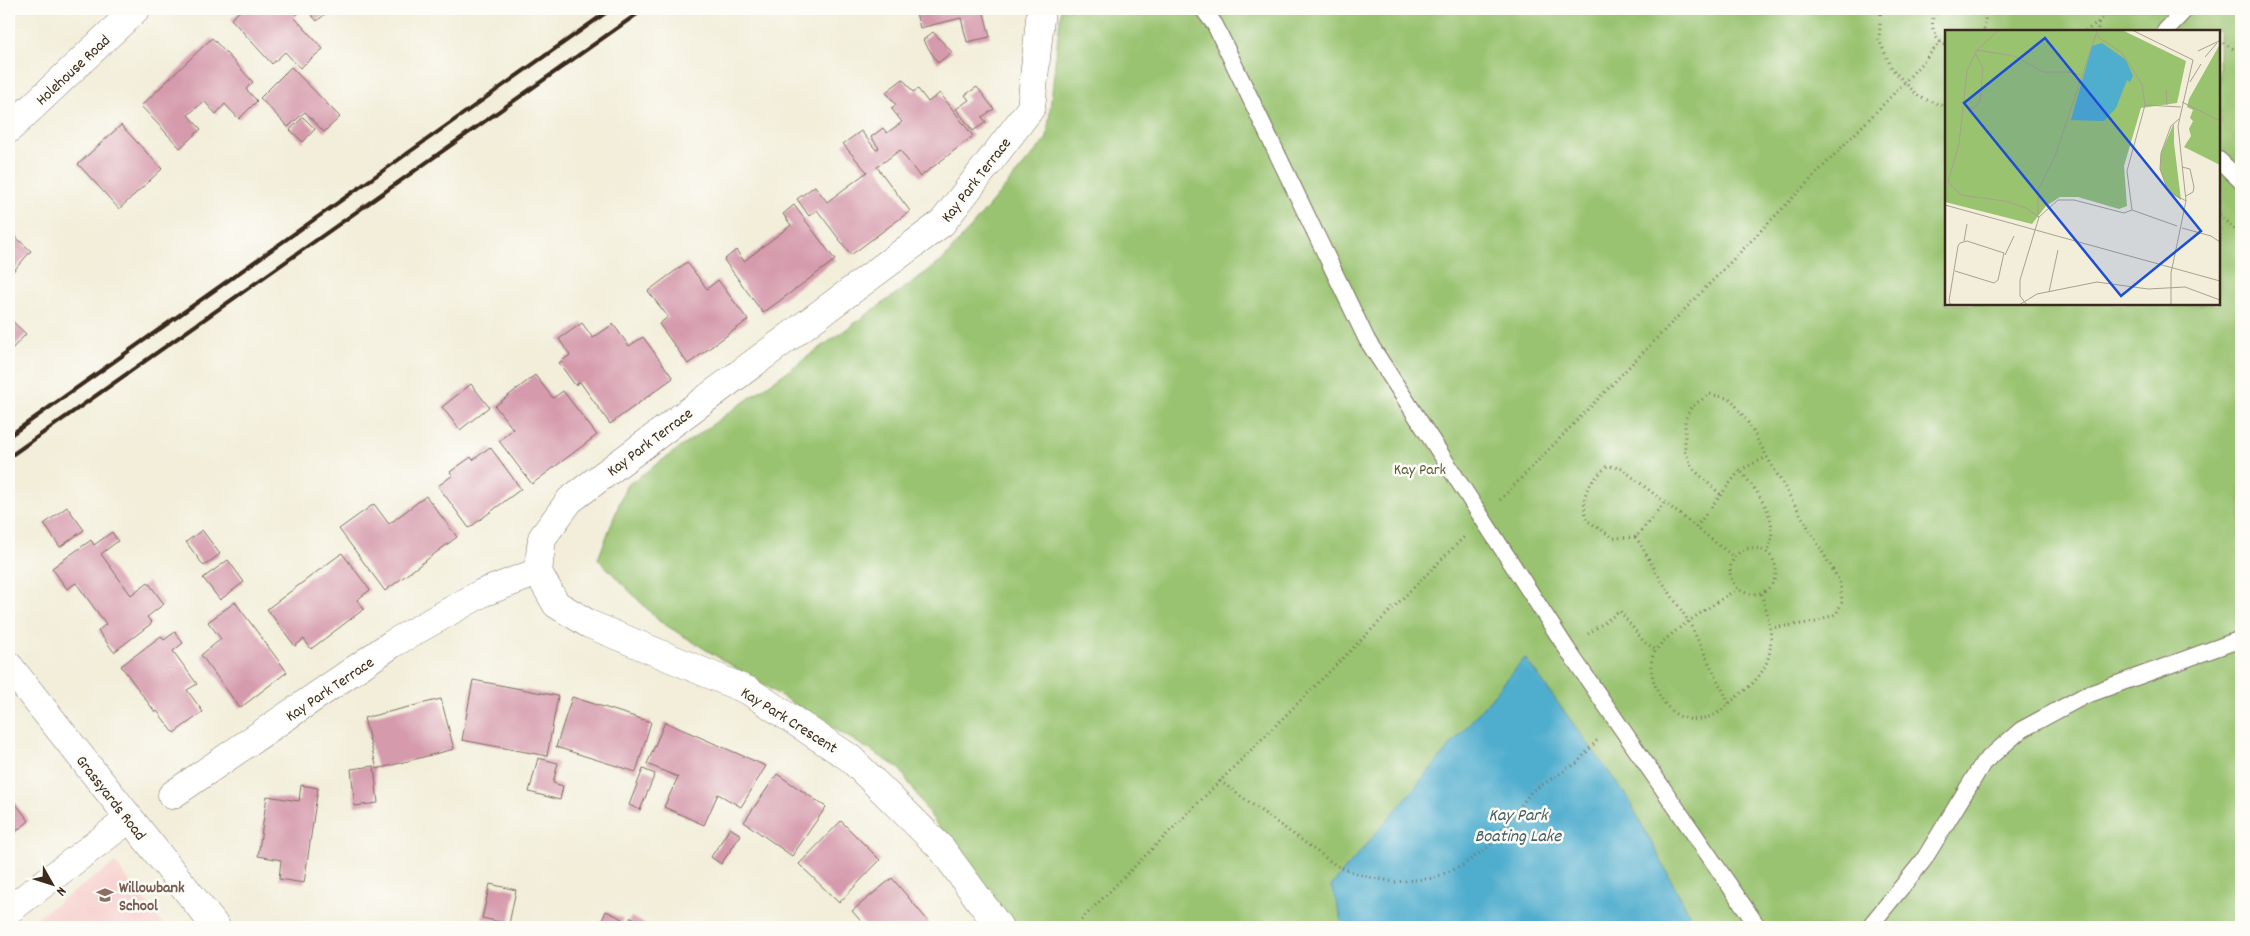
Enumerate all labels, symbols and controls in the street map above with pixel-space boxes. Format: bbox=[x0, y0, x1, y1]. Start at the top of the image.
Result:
street label: Holehouse Road bbox=[31, 30, 116, 112]
inset map bbox=[1945, 30, 2220, 305]
street label: Kay Park Terrace bbox=[936, 133, 1018, 228]
street label: Kay Park Terrace bbox=[603, 403, 698, 483]
park label: Kay Park bbox=[1394, 459, 1446, 482]
street label: Kay Park Terrace bbox=[282, 652, 379, 728]
street label: Kay Park Crescent bbox=[736, 682, 842, 760]
street label: Grassyards Road bbox=[69, 751, 151, 846]
water label: Kay Park Boating Lake bbox=[1475, 804, 1562, 850]
north arrow bbox=[28, 858, 78, 908]
place label: Willowbank School bbox=[119, 877, 185, 918]
text: N bbox=[51, 882, 70, 900]
school or university icon: Willowbank School bbox=[95, 885, 115, 905]

